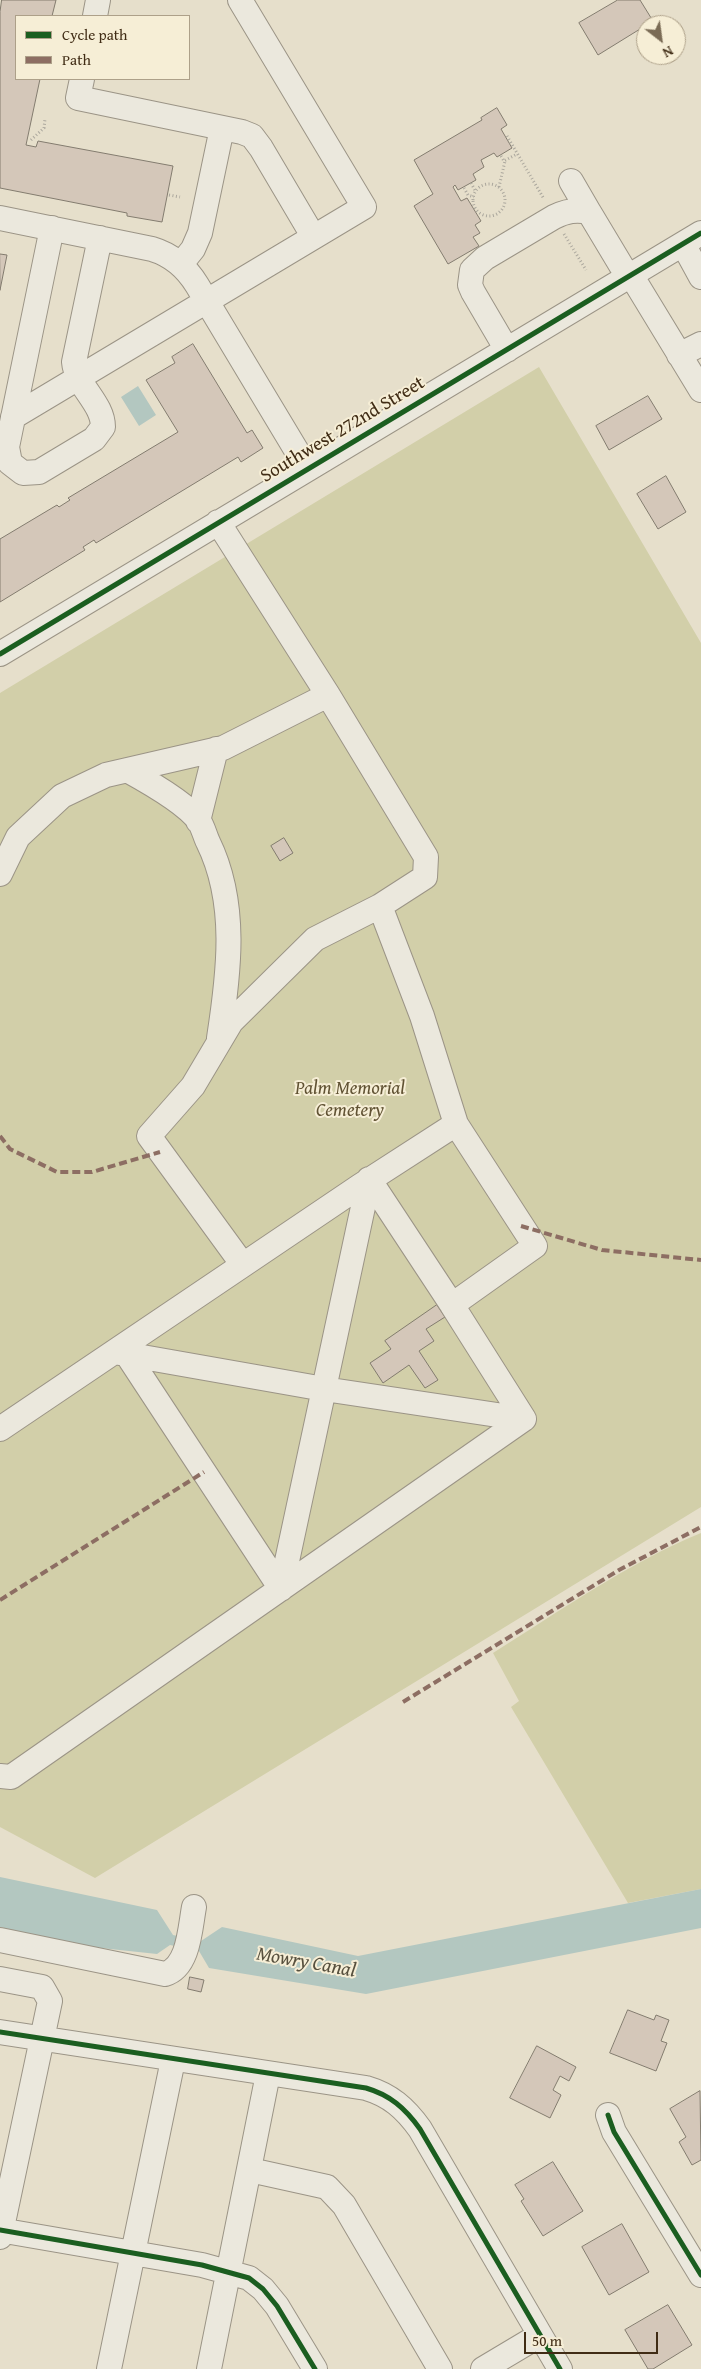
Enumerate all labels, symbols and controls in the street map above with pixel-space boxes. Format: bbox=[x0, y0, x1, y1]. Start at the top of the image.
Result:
legend bbox=[15, 15, 190, 80]
north arrow bbox=[636, 15, 686, 65]
text: Cycle path bbox=[62, 24, 128, 45]
text: N bbox=[659, 41, 677, 63]
text: Path bbox=[62, 49, 91, 70]
street label: Southwest 272nd Street bbox=[257, 372, 429, 488]
park label: Palm Memorial Cemetery bbox=[295, 1078, 405, 1122]
water label: Mowry Canal bbox=[255, 1942, 357, 1984]
scale bar bbox=[526, 2322, 660, 2354]
text: 50 m bbox=[532, 2330, 562, 2351]

